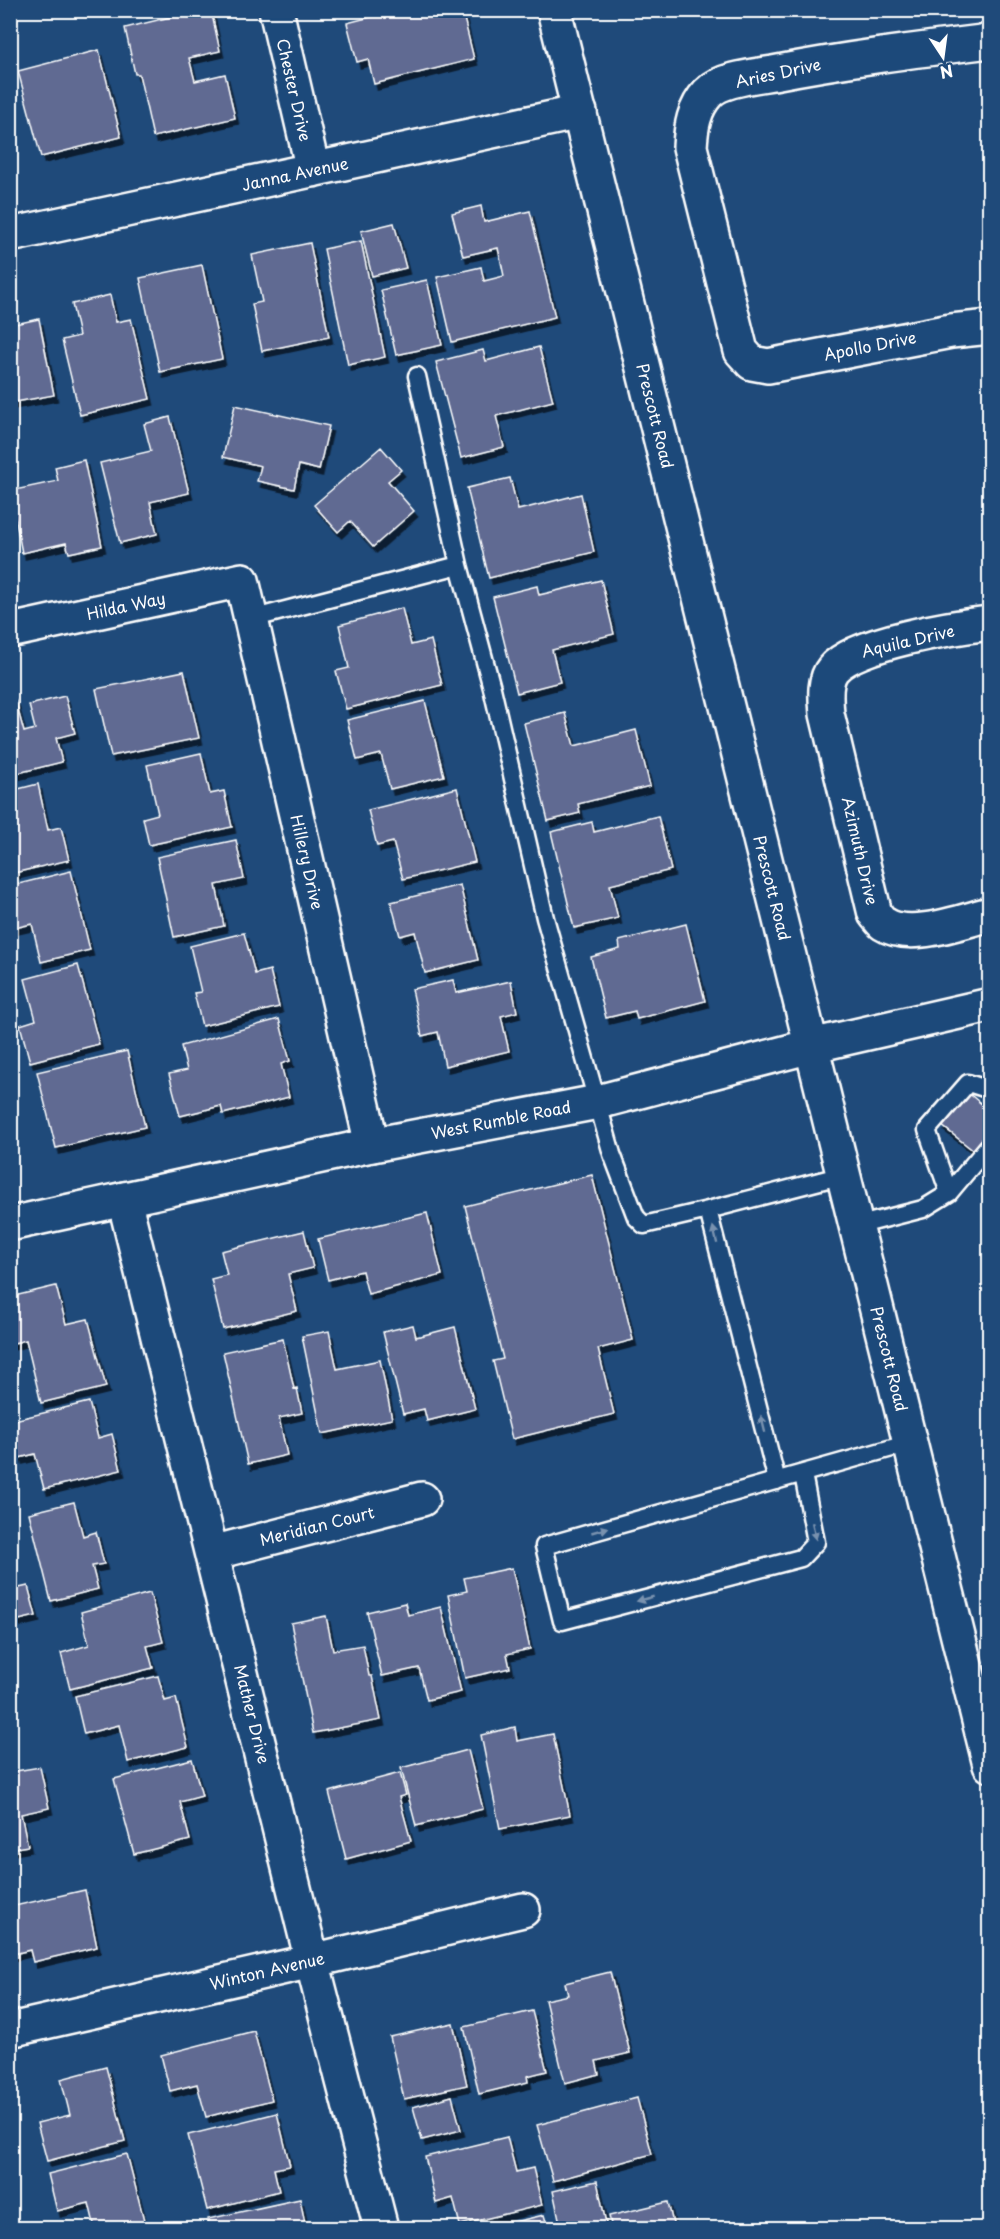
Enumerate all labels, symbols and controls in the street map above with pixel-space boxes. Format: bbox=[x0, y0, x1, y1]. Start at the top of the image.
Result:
north arrow bbox=[913, 27, 973, 87]
street label: Chester Drive bbox=[272, 36, 318, 143]
street label: Aries Drive bbox=[733, 51, 823, 93]
text: N bbox=[938, 59, 955, 86]
street label: Janna Avenue bbox=[239, 150, 351, 196]
street label: Apollo Drive bbox=[822, 324, 918, 366]
street label: Prescott Road bbox=[631, 361, 681, 471]
street label: Hilda Way bbox=[84, 585, 168, 625]
street label: Aquila Drive bbox=[859, 618, 957, 662]
street label: Azimuth Drive bbox=[837, 794, 885, 907]
street label: Hillery Drive bbox=[285, 812, 331, 912]
street label: Prescott Road bbox=[748, 833, 798, 943]
street label: West Rumble Road bbox=[429, 1094, 573, 1144]
one-way arrow bbox=[709, 1226, 719, 1244]
street label: Prescott Road bbox=[865, 1304, 915, 1414]
one-way arrow bbox=[757, 1415, 767, 1433]
street label: Meridian Court bbox=[257, 1499, 377, 1551]
one-way arrow bbox=[810, 1522, 819, 1541]
one-way arrow bbox=[591, 1525, 609, 1534]
one-way arrow bbox=[635, 1595, 654, 1605]
street label: Mather Drive bbox=[229, 1662, 277, 1766]
street label: Winton Avenue bbox=[207, 1945, 327, 1995]

